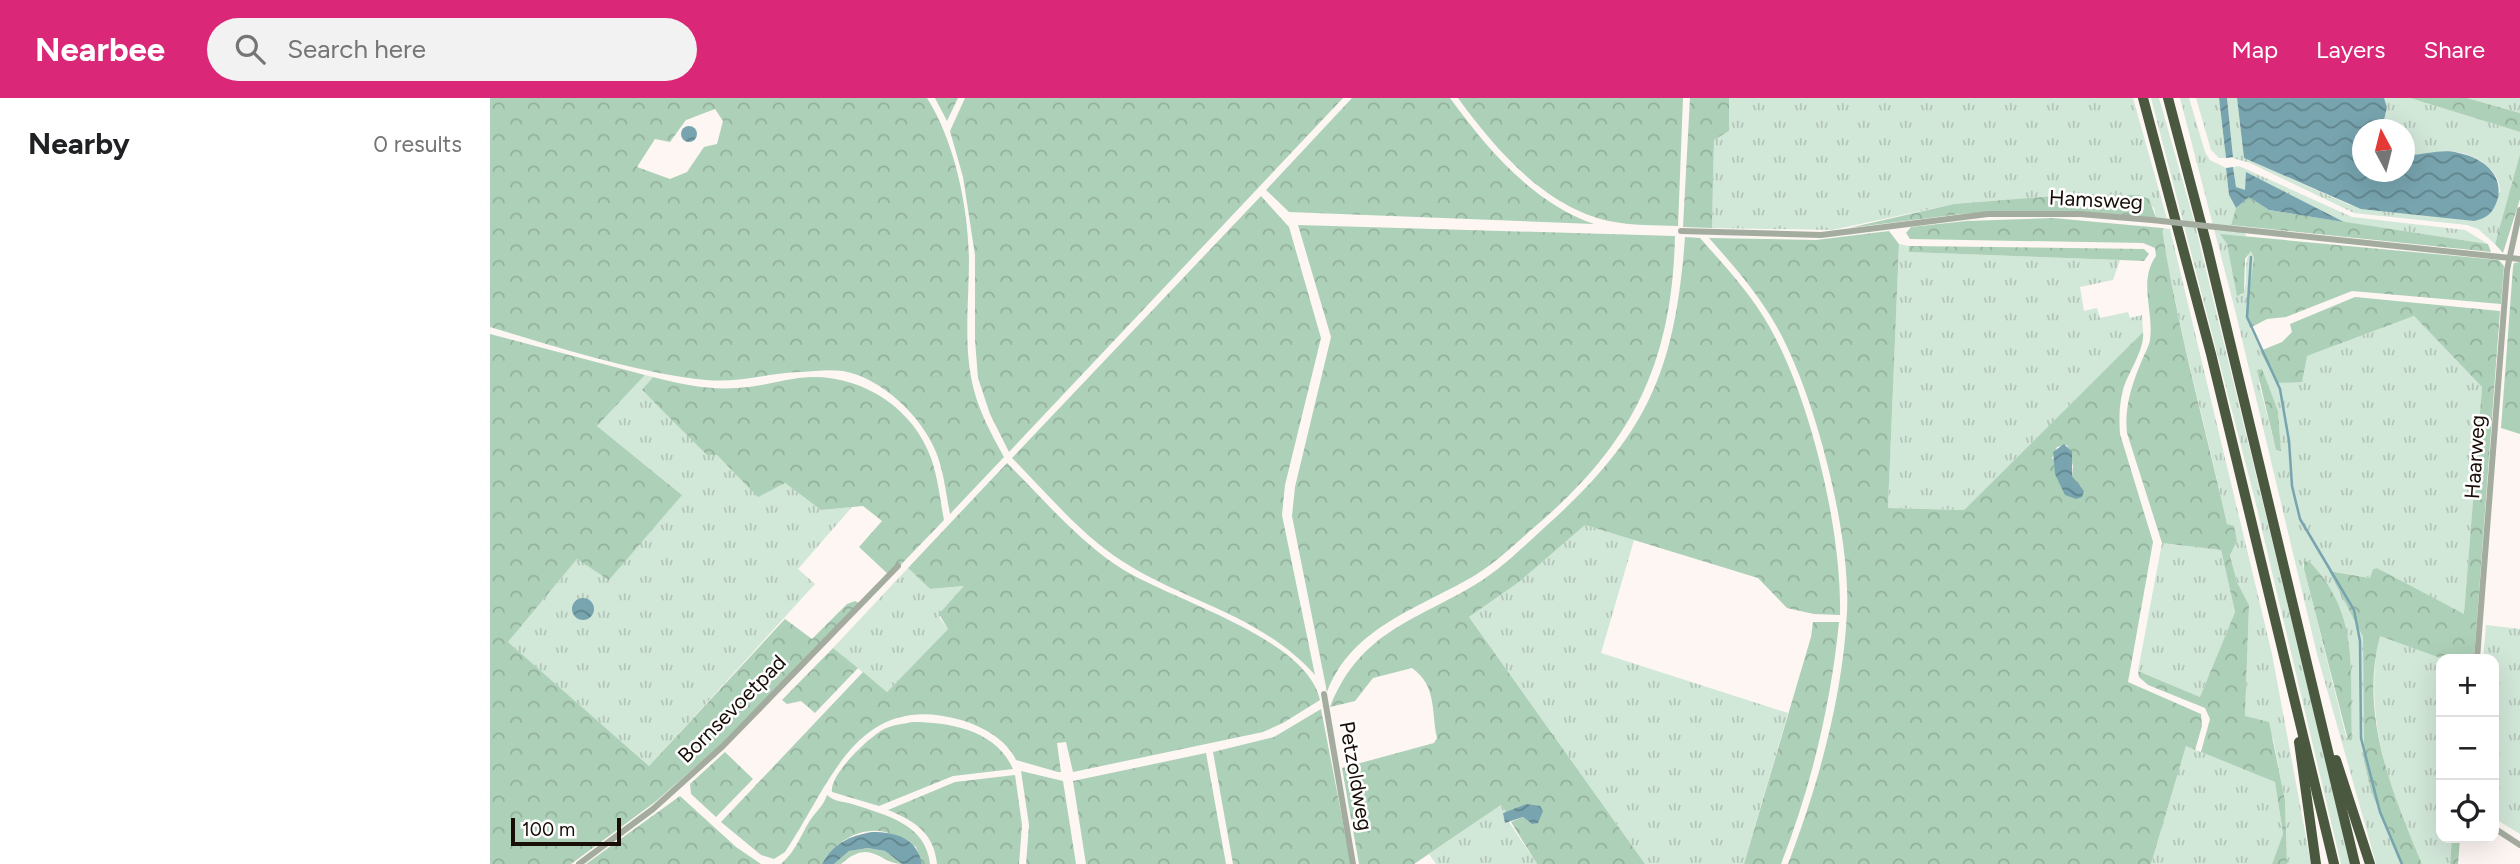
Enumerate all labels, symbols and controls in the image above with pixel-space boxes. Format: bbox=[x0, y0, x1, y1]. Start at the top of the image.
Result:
search box bbox=[207, 18, 697, 81]
text: Nearbee bbox=[35, 30, 165, 69]
icon: search bbox=[231, 30, 269, 68]
text: Search here bbox=[287, 33, 426, 65]
text: Map bbox=[2231, 35, 2278, 64]
text: Layers bbox=[2316, 35, 2385, 64]
text: Share bbox=[2423, 35, 2485, 64]
north arrow bbox=[2352, 119, 2415, 182]
text: Nearby bbox=[28, 125, 130, 162]
text: 0 results bbox=[373, 130, 462, 158]
street label: Hamsweg bbox=[2048, 185, 2144, 214]
street label: Haarweg bbox=[2459, 414, 2490, 500]
street label: Bornsevoetpad bbox=[672, 649, 791, 768]
map controls bbox=[2436, 654, 2499, 843]
button: + bbox=[2436, 654, 2499, 717]
button: − bbox=[2436, 717, 2499, 780]
street label: Petzoldweg bbox=[1335, 719, 1378, 833]
button: locate bbox=[2436, 780, 2499, 843]
scale bar bbox=[511, 815, 621, 847]
text: 100 m bbox=[522, 818, 575, 841]

